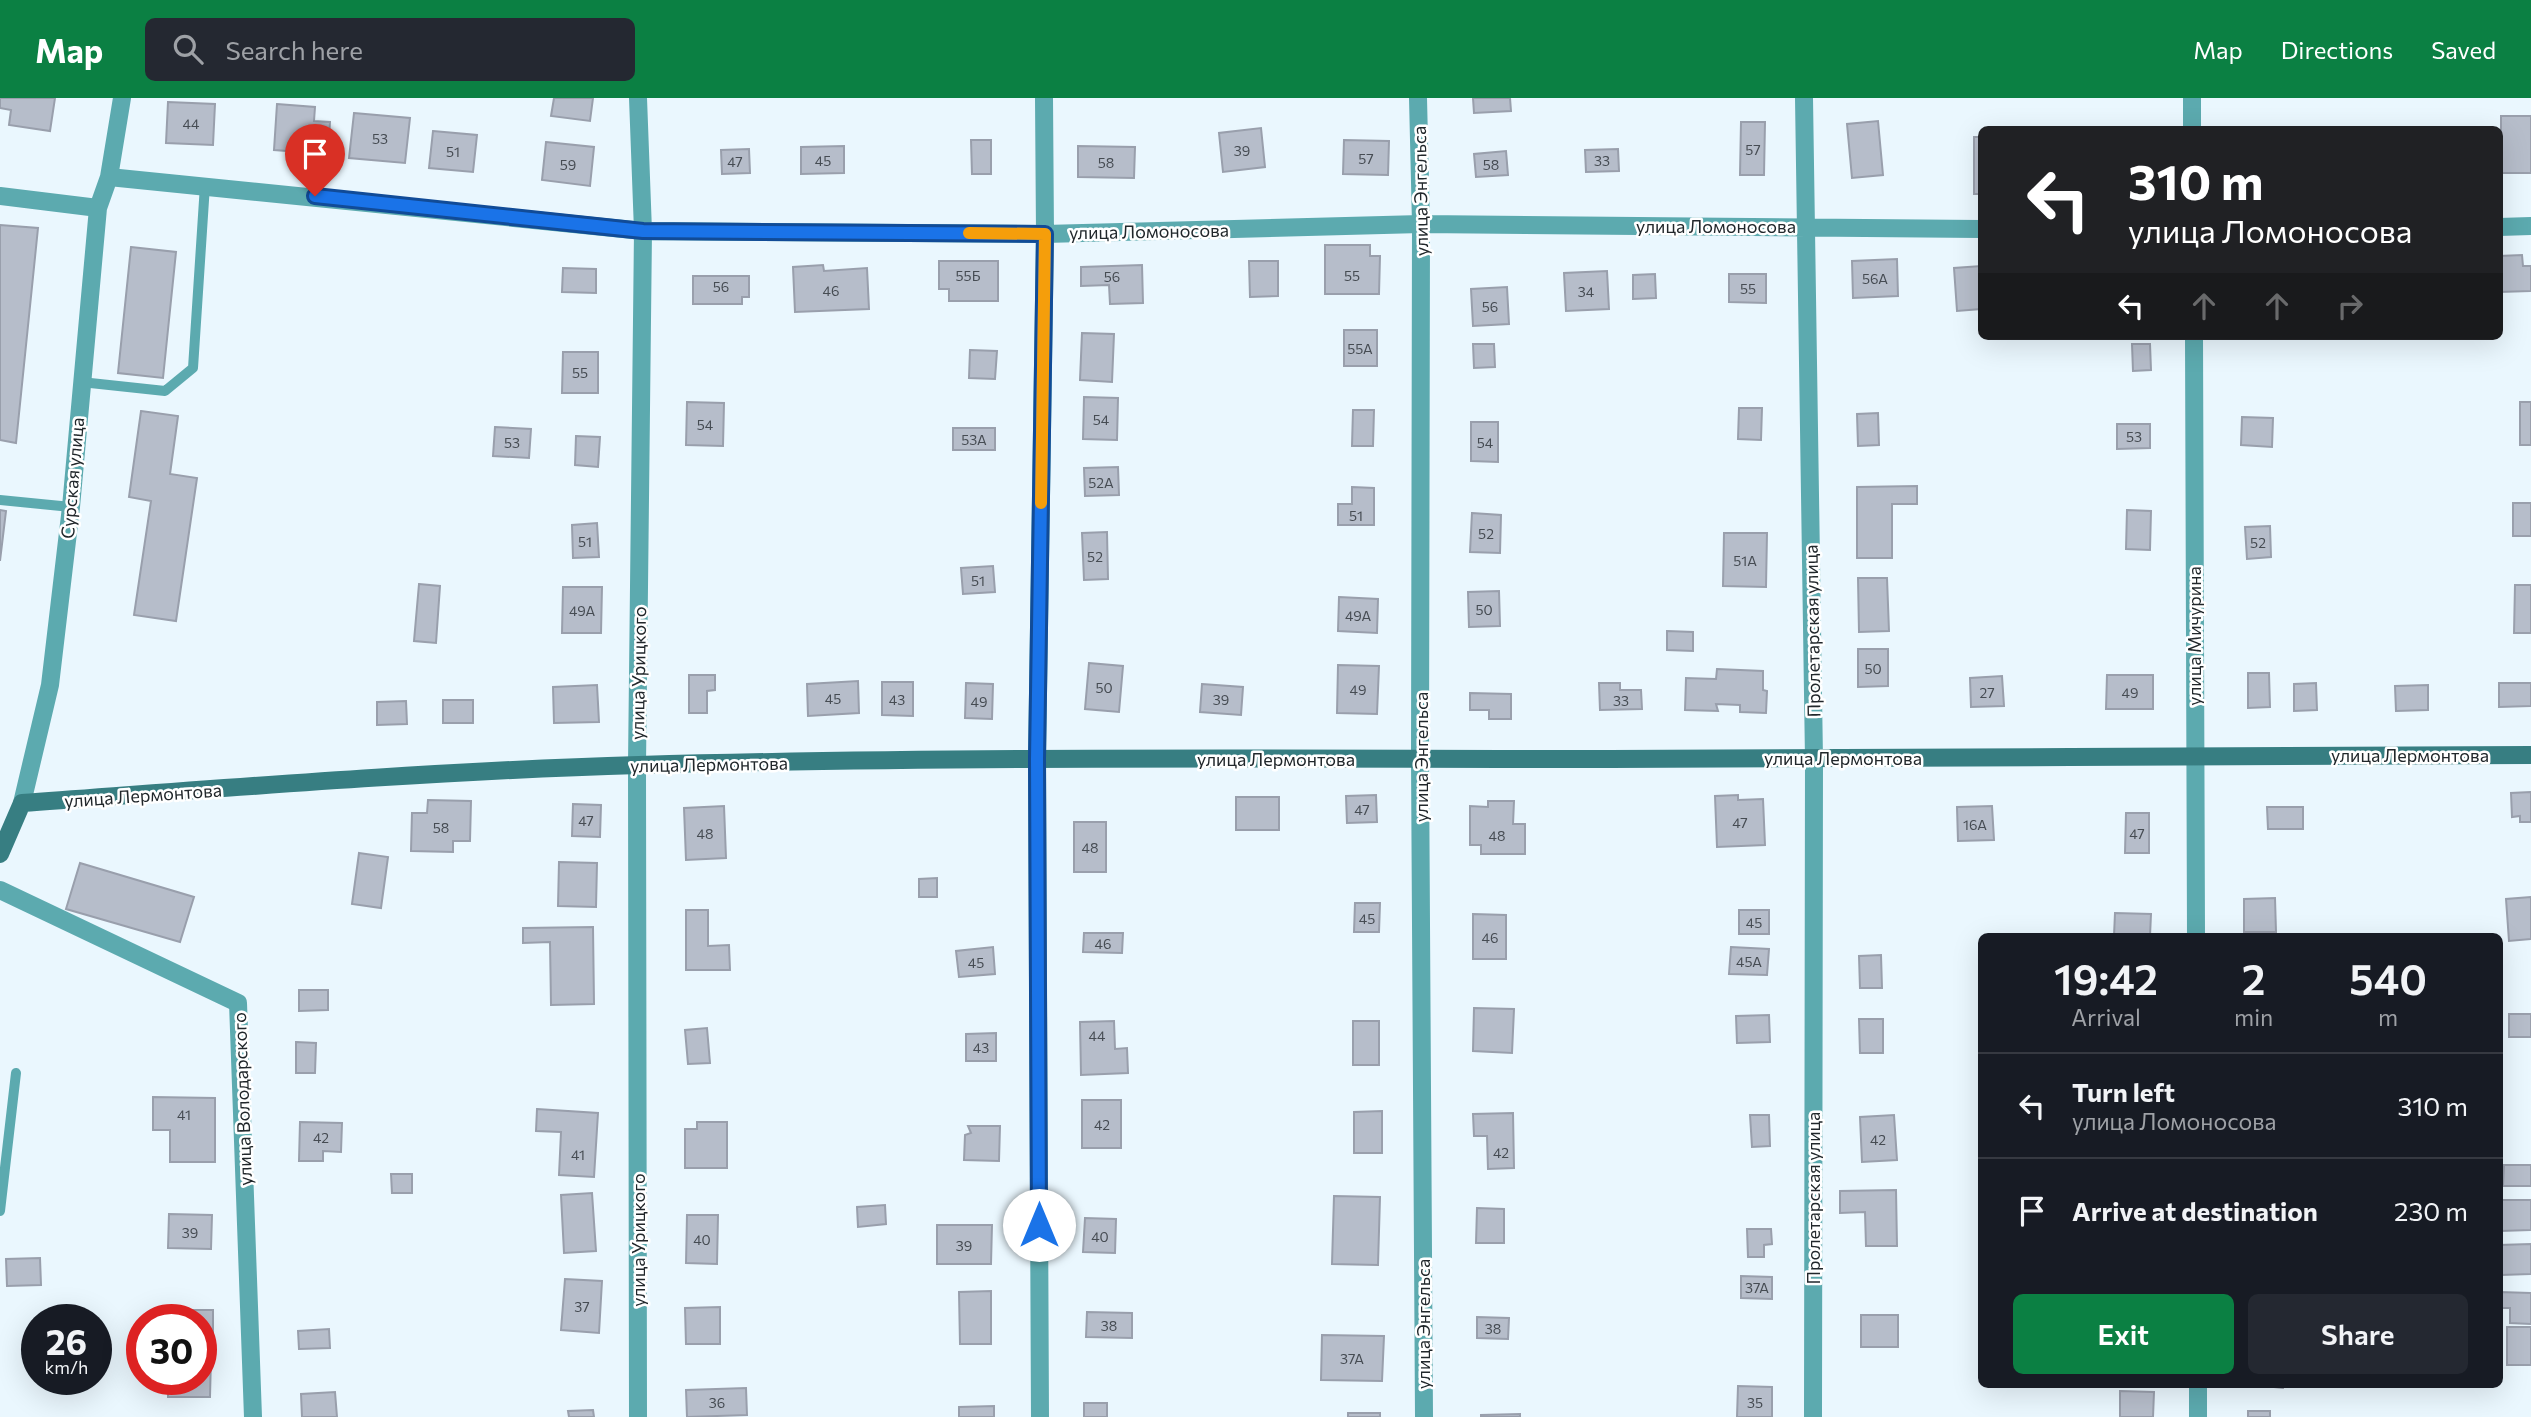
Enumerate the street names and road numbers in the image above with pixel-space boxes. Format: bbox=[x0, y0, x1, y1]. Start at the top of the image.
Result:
street label: улица Энгельса bbox=[1408, 126, 1432, 256]
street label: улица Ломоносова bbox=[1636, 215, 1796, 237]
street label: улица Ломоносова bbox=[1069, 219, 1229, 243]
street label: Сурская улица bbox=[56, 416, 88, 540]
street label: Пролетарская улица bbox=[1799, 544, 1825, 718]
street label: улица Мичурина bbox=[2183, 566, 2205, 706]
street label: улица Урицкого bbox=[626, 606, 650, 740]
street label: улица Энгельса bbox=[1410, 692, 1432, 822]
street label: улица Лермонтова bbox=[2331, 744, 2489, 766]
street label: улица Лермонтова bbox=[1764, 747, 1922, 769]
street label: улица Лермонтова bbox=[1197, 748, 1355, 770]
street label: улица Лермонтова bbox=[630, 752, 788, 776]
street label: улица Лермонтова bbox=[63, 779, 223, 811]
street label: улица Володарского bbox=[228, 1012, 256, 1186]
street label: Пролетарская улица bbox=[1802, 1112, 1824, 1284]
street label: улица Урицкого bbox=[627, 1173, 649, 1307]
street label: улица Энгельса bbox=[1412, 1259, 1434, 1389]

